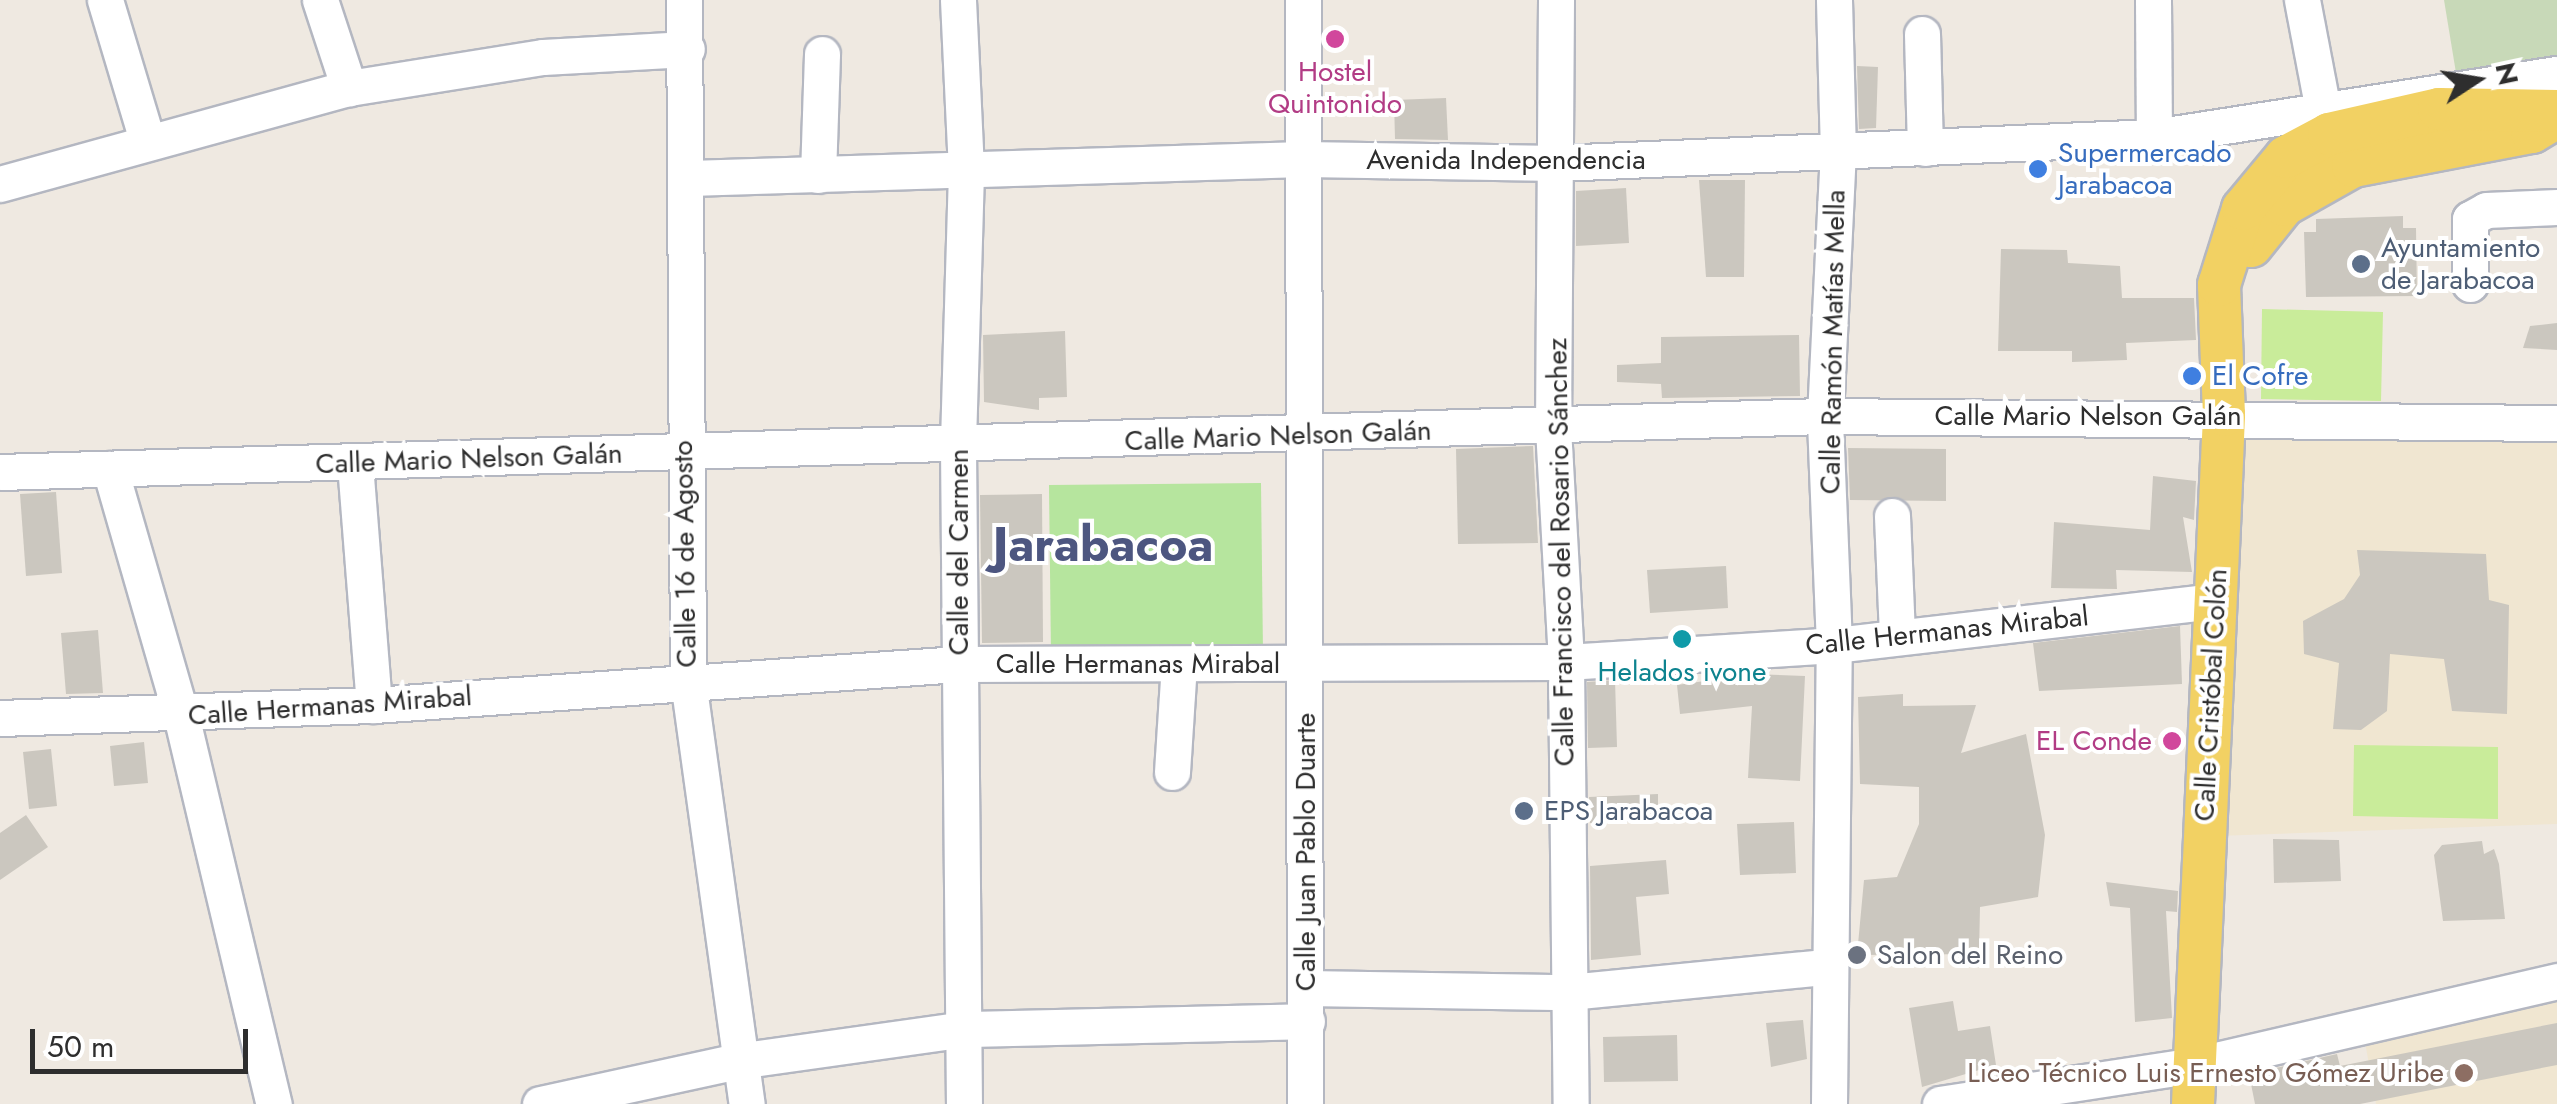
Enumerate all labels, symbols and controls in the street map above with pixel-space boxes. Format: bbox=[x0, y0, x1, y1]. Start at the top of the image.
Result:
marker: Hostel Quintonido bbox=[1324, 28, 1346, 50]
north arrow bbox=[2427, 30, 2527, 130]
place label: Hostel Quintonido bbox=[1268, 55, 1402, 121]
text: N bbox=[2484, 59, 2529, 89]
place label: Supermercado Jarabacoa bbox=[2058, 136, 2232, 202]
street label: Avenida Independencia bbox=[1366, 143, 1646, 177]
marker: Supermercado Jarabacoa bbox=[2027, 158, 2049, 180]
street label: Calle Ramón Matías Mella bbox=[1814, 189, 1852, 495]
place label: Ayuntamiento de Jarabacoa bbox=[2381, 231, 2540, 297]
marker: Ayuntamiento de Jarabacoa bbox=[2350, 253, 2372, 275]
street label: Calle Francisco del Rosario Sánchez bbox=[1540, 337, 1582, 767]
place label: El Cofre bbox=[2212, 359, 2308, 393]
marker: El Cofre bbox=[2181, 365, 2203, 387]
street label: Calle Mario Nelson Galán bbox=[1934, 399, 2242, 433]
street label: Calle Mario Nelson Galán bbox=[1124, 414, 1432, 458]
street label: Calle Mario Nelson Galán bbox=[315, 437, 623, 481]
street label: Calle 16 de Agosto bbox=[666, 440, 704, 668]
street label: Calle del Carmen bbox=[942, 449, 976, 655]
district label: Jarabacoa bbox=[993, 516, 1213, 574]
street label: Calle Cristóbal Colón bbox=[2188, 568, 2234, 822]
street label: Calle Hermanas Mirabal bbox=[1804, 599, 2090, 663]
marker: Helados ivone bbox=[1671, 628, 1693, 650]
street label: Calle Hermanas Mirabal bbox=[996, 647, 1280, 681]
place label: Helados ivone bbox=[1598, 655, 1766, 689]
street label: Calle Hermanas Mirabal bbox=[187, 679, 473, 733]
street label: Calle Juan Pablo Duarte bbox=[1289, 713, 1323, 991]
place label: EL Conde bbox=[2036, 724, 2152, 758]
marker: EL Conde bbox=[2161, 730, 2183, 752]
place label: EPS Jarabacoa bbox=[1544, 794, 1713, 828]
marker: EPS Jarabacoa bbox=[1513, 800, 1535, 822]
place label: Salon del Reino bbox=[1877, 938, 2063, 972]
marker: Salon del Reino bbox=[1846, 944, 1868, 966]
scale bar bbox=[35, 1009, 252, 1071]
text: 50 m bbox=[47, 1025, 114, 1068]
place label: Liceo Técnico Luis Ernesto Gómez Uribe bbox=[1967, 1056, 2444, 1090]
marker: Liceo Técnico Luis Ernesto Gómez Uribe bbox=[2453, 1062, 2475, 1084]

